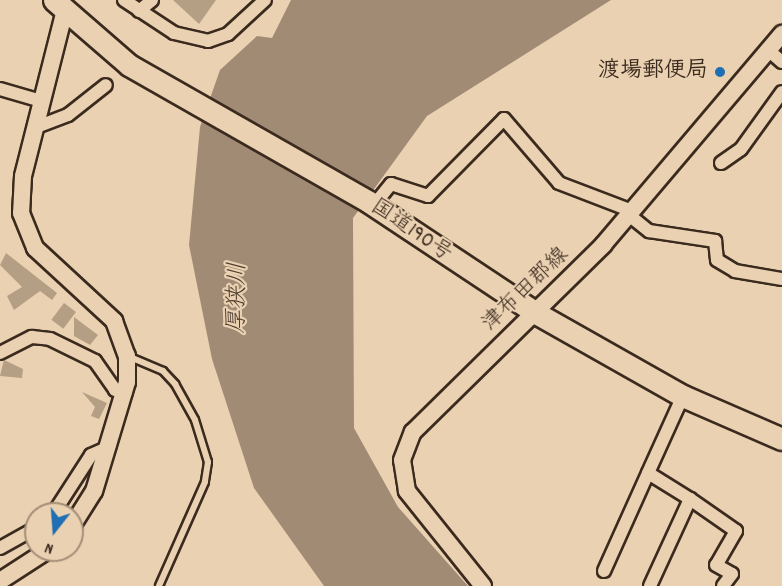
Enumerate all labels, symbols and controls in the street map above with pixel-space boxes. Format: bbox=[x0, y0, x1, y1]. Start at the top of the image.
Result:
place label: 渡場郵便局 bbox=[598, 59, 708, 85]
marker: 渡場郵便局 bbox=[713, 65, 727, 79]
street label: 国道190号 bbox=[365, 194, 457, 268]
street label: 津布田郡線 bbox=[477, 242, 575, 338]
water label: 厚狭川 bbox=[224, 262, 254, 334]
north arrow bbox=[24, 502, 84, 562]
text: N bbox=[42, 536, 56, 560]

